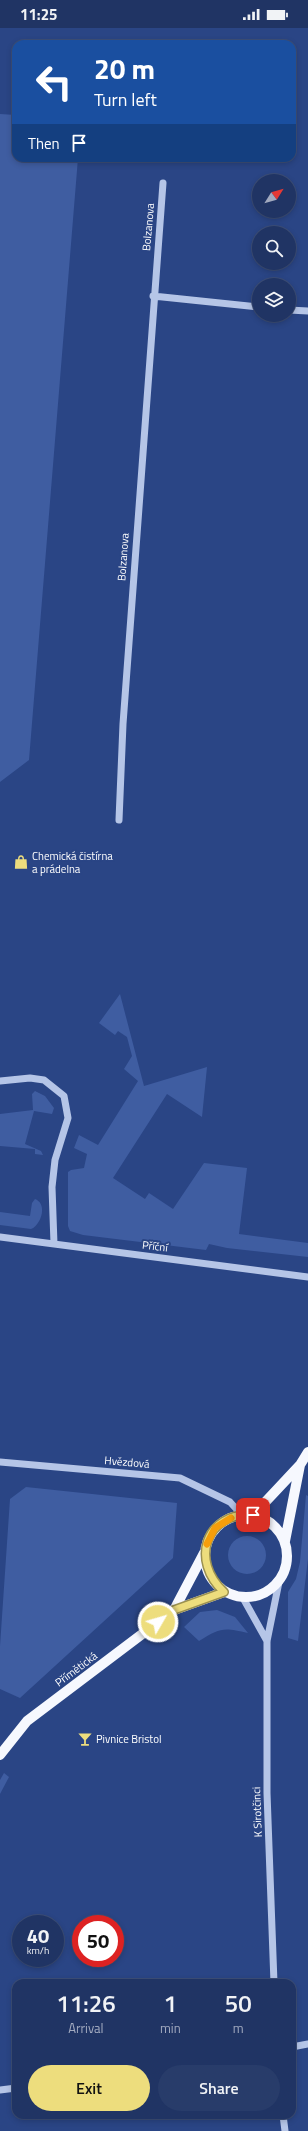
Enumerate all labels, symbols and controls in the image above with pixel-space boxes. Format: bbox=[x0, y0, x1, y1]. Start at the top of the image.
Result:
text: 11:25 bbox=[20, 3, 57, 26]
text: 20 m bbox=[94, 47, 155, 90]
icon: left bbox=[28, 56, 80, 108]
text: Turn left bbox=[94, 86, 157, 113]
text: Then bbox=[28, 132, 60, 155]
icon: arrive bbox=[68, 132, 90, 154]
north arrow bbox=[252, 174, 296, 218]
map controls bbox=[252, 174, 296, 322]
street label: Bolzanova bbox=[138, 202, 158, 252]
button: search bbox=[252, 226, 296, 270]
button: layers bbox=[252, 278, 296, 322]
street label: Bolzanova bbox=[113, 532, 133, 581]
place label: Chemická čistírna a prádelna bbox=[32, 848, 113, 877]
shop icon: Chemická čistírna a prádelna bbox=[13, 854, 29, 870]
street label: Příční bbox=[141, 1236, 170, 1256]
street label: Hvězdová bbox=[104, 1452, 151, 1472]
pin bbox=[236, 1498, 270, 1532]
icon: arrive bbox=[242, 1504, 264, 1526]
position arrow bbox=[137, 1601, 179, 1643]
street label: Přímětická bbox=[52, 1647, 101, 1690]
bar icon: Pivnice Bristol bbox=[77, 1731, 93, 1747]
place label: Pivnice Bristol bbox=[96, 1731, 162, 1747]
street label: K Sirotčinci bbox=[248, 1786, 266, 1838]
speed limit sign: 50 bbox=[72, 1915, 124, 1967]
text: 40 bbox=[27, 1920, 49, 1951]
text: km/h bbox=[27, 1943, 49, 1958]
text: 11:26 bbox=[56, 1985, 116, 2021]
text: 1 bbox=[164, 1985, 177, 2021]
text: 50 bbox=[225, 1985, 252, 2021]
text: Arrival bbox=[68, 2018, 104, 2038]
text: min bbox=[160, 2018, 181, 2038]
text: m bbox=[233, 2018, 244, 2038]
button: Exit bbox=[28, 2065, 150, 2111]
button: Share bbox=[158, 2065, 280, 2111]

